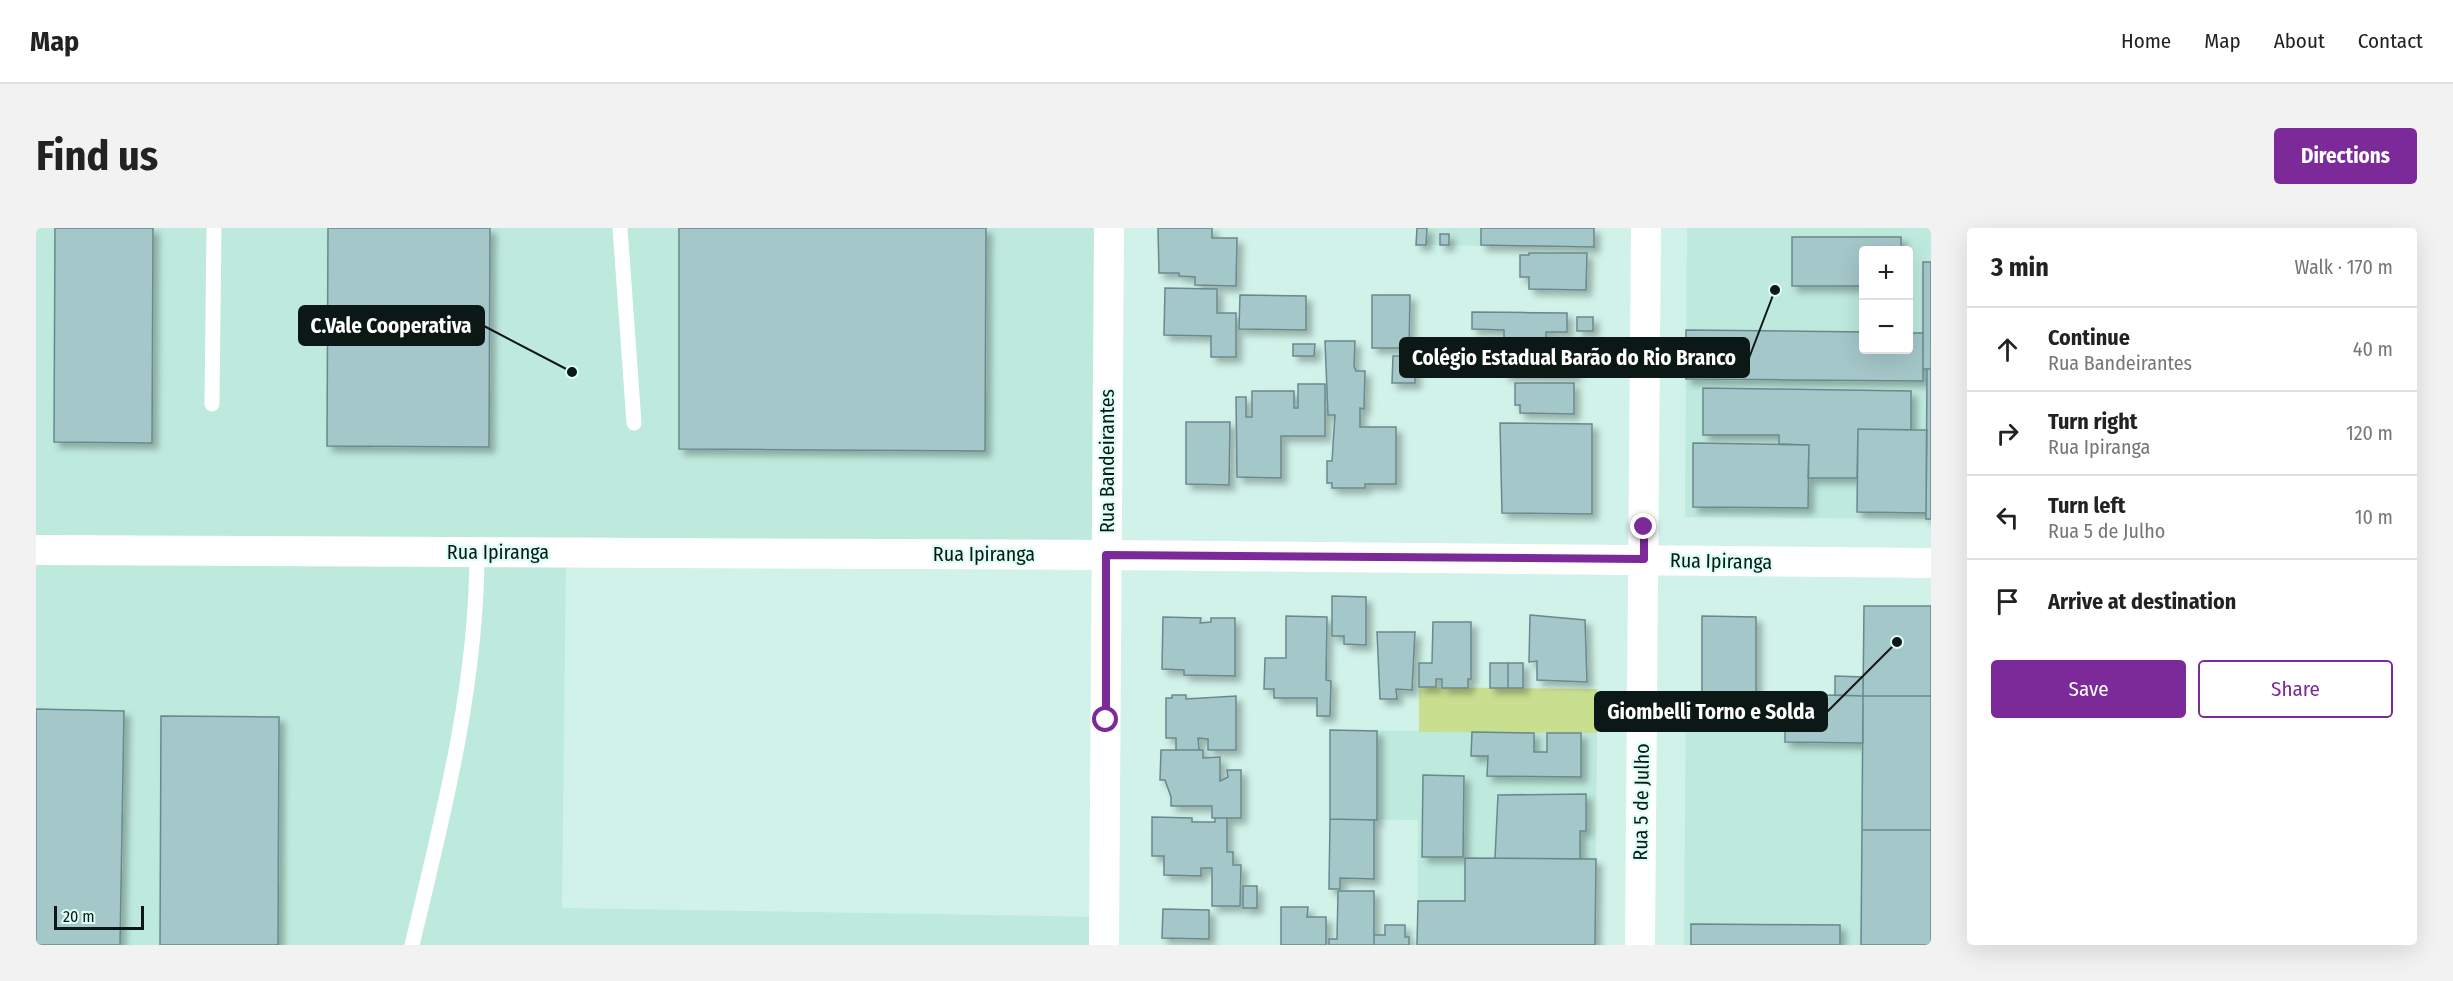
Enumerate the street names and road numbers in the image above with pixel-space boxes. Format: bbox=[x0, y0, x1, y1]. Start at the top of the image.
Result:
street label: Rua Bandeirantes bbox=[1095, 389, 1119, 533]
street label: Rua Ipiranga bbox=[447, 540, 549, 564]
street label: Rua Ipiranga bbox=[933, 542, 1035, 566]
street label: Rua Ipiranga bbox=[1670, 548, 1772, 574]
street label: Rua 5 de Julho bbox=[1628, 743, 1654, 861]

